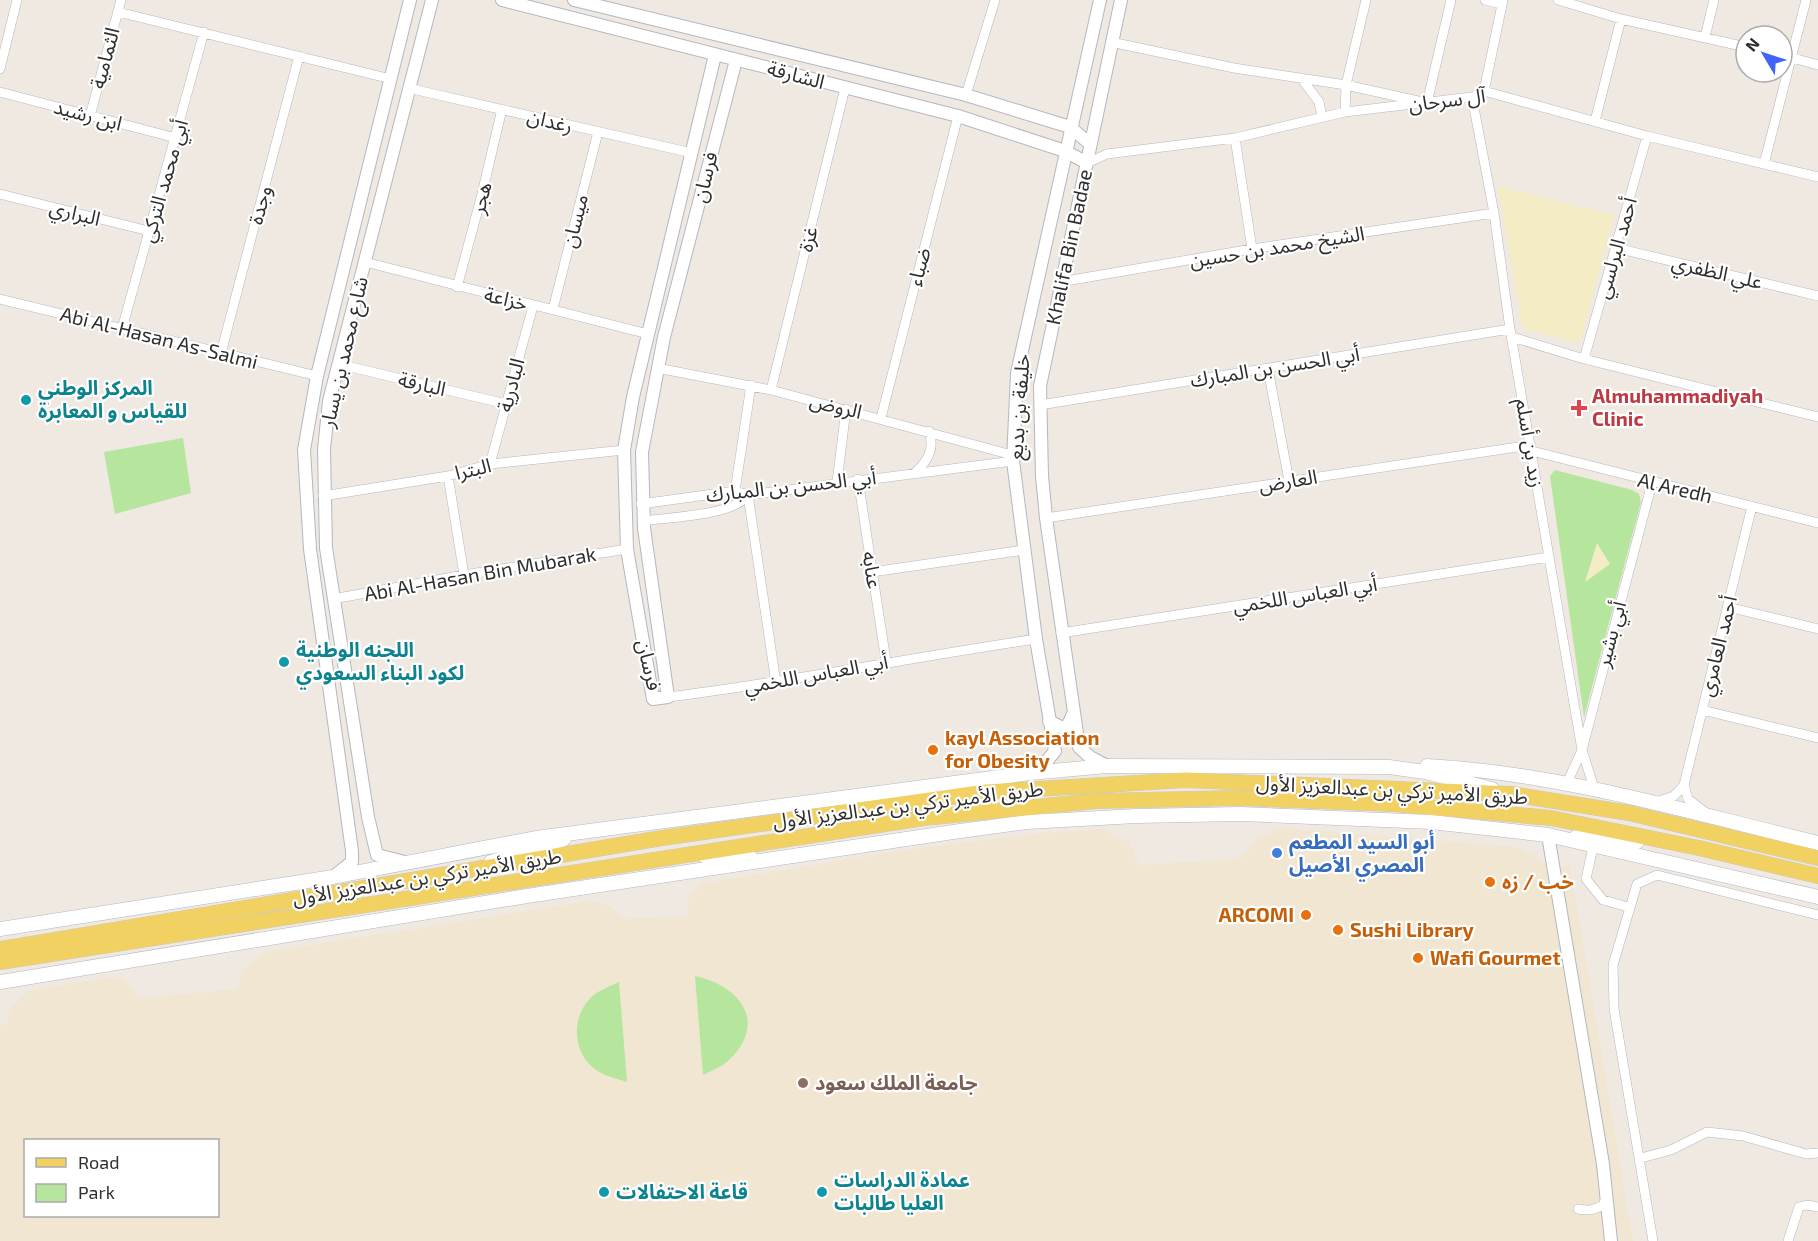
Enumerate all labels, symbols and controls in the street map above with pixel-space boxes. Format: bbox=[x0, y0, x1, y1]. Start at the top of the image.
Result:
street label: الثمامية bbox=[84, 24, 124, 91]
north arrow bbox=[1734, 24, 1794, 84]
text: N bbox=[1741, 34, 1763, 55]
street label: الشارقة bbox=[765, 55, 827, 94]
street label: آل سرحان bbox=[1407, 82, 1488, 117]
street label: ابن رشيد bbox=[51, 93, 125, 136]
street label: رغدان bbox=[525, 103, 575, 138]
street label: أبي محمد التركي bbox=[134, 117, 196, 246]
street label: فرسان bbox=[686, 149, 723, 205]
street label: Khalifa Bin Badae bbox=[1040, 167, 1096, 327]
street label: هجر bbox=[464, 179, 497, 217]
street label: وجدة bbox=[242, 183, 277, 227]
street label: ميسان bbox=[556, 191, 593, 250]
street label: البراري bbox=[46, 194, 103, 234]
street label: أحمد البرلسي bbox=[1589, 194, 1645, 302]
street label: الشيخ محمد بن حسين bbox=[1188, 220, 1367, 276]
street label: غزة bbox=[792, 224, 823, 254]
street label: ضباء bbox=[902, 245, 934, 289]
street label: علي الظفري bbox=[1668, 249, 1765, 298]
street label: شارع محمد بن يسار bbox=[314, 274, 376, 431]
street label: خزاعة bbox=[482, 281, 530, 316]
street label: Abi Al-Hasan As-Salmi bbox=[58, 301, 261, 373]
street label: أبي الحسن بن المبارك bbox=[1188, 341, 1362, 396]
street label: خليفة بن بديع bbox=[1002, 353, 1038, 461]
street label: البادرية bbox=[491, 355, 530, 414]
street label: البارقة bbox=[396, 366, 448, 401]
place label: المركز الوطني للقياس و المعابرة bbox=[38, 375, 187, 423]
place label: Almuhammadiyah Clinic bbox=[1592, 383, 1763, 430]
street label: الروض bbox=[807, 387, 865, 424]
marker: المركز الوطني للقياس و المعابرة bbox=[19, 393, 33, 407]
street label: زيد بن أسلم bbox=[1508, 397, 1550, 490]
marker: Almuhammadiyah Clinic bbox=[1570, 399, 1588, 417]
street label: البترا bbox=[452, 452, 493, 485]
street label: أبي الحسن بن المبارك bbox=[705, 464, 878, 510]
street label: العارض bbox=[1257, 464, 1319, 497]
street label: Al Aredh bbox=[1636, 467, 1715, 507]
street label: Abi Al-Hasan Bin Mubarak bbox=[362, 541, 598, 605]
street label: عنابه bbox=[858, 549, 888, 590]
street label: أبي العباس اللخمي bbox=[1231, 571, 1380, 622]
street label: أحمد العامري bbox=[1693, 593, 1746, 700]
street label: أبي بشير bbox=[1590, 598, 1635, 671]
place label: اللجنه الوطنية لكود البناء السعودي bbox=[296, 637, 464, 690]
street label: فرسان bbox=[632, 637, 667, 693]
street label: أبي العباس اللخمي bbox=[742, 649, 891, 702]
marker: اللجنه الوطنية لكود البناء السعودي bbox=[277, 655, 291, 669]
place label: kayl Association for Obesity bbox=[945, 725, 1100, 773]
marker: kayl Association for Obesity bbox=[926, 743, 940, 757]
street label: طريق الأمير تركي بن عبدالعزيز الأول bbox=[1255, 770, 1529, 813]
street label: طريق الأمير تركي بن عبدالعزيز الأول bbox=[771, 776, 1045, 837]
place label: أبو السيد المطعم المصري اﻷصيل bbox=[1289, 829, 1435, 882]
street label: طريق الأمير تركي بن عبدالعزيز الأول bbox=[291, 843, 564, 914]
marker: أبو السيد المطعم المصري اﻷصيل bbox=[1270, 846, 1284, 860]
place label: خب / زه bbox=[1502, 869, 1574, 894]
marker: خب / زه bbox=[1483, 875, 1497, 889]
place label: ARCOMI bbox=[1219, 902, 1294, 926]
marker: ARCOMI bbox=[1299, 908, 1313, 922]
place label: Sushi Library bbox=[1350, 917, 1475, 942]
marker: Sushi Library bbox=[1331, 923, 1345, 937]
place label: Wafi Gourmet bbox=[1430, 945, 1561, 969]
marker: Wafi Gourmet bbox=[1411, 951, 1425, 965]
place label: جامعة الملك سعود bbox=[815, 1070, 978, 1095]
marker: جامعة الملك سعود bbox=[796, 1076, 810, 1090]
legend bbox=[24, 1139, 219, 1217]
text: Road bbox=[78, 1151, 119, 1173]
place label: عمادة الدراسات العليا طالبات bbox=[834, 1167, 970, 1215]
place label: قاعة الاحتفالات bbox=[616, 1179, 748, 1203]
text: Park bbox=[78, 1181, 115, 1203]
marker: قاعة الاحتفالات bbox=[597, 1185, 611, 1199]
marker: عمادة الدراسات العليا طالبات bbox=[815, 1185, 829, 1199]

